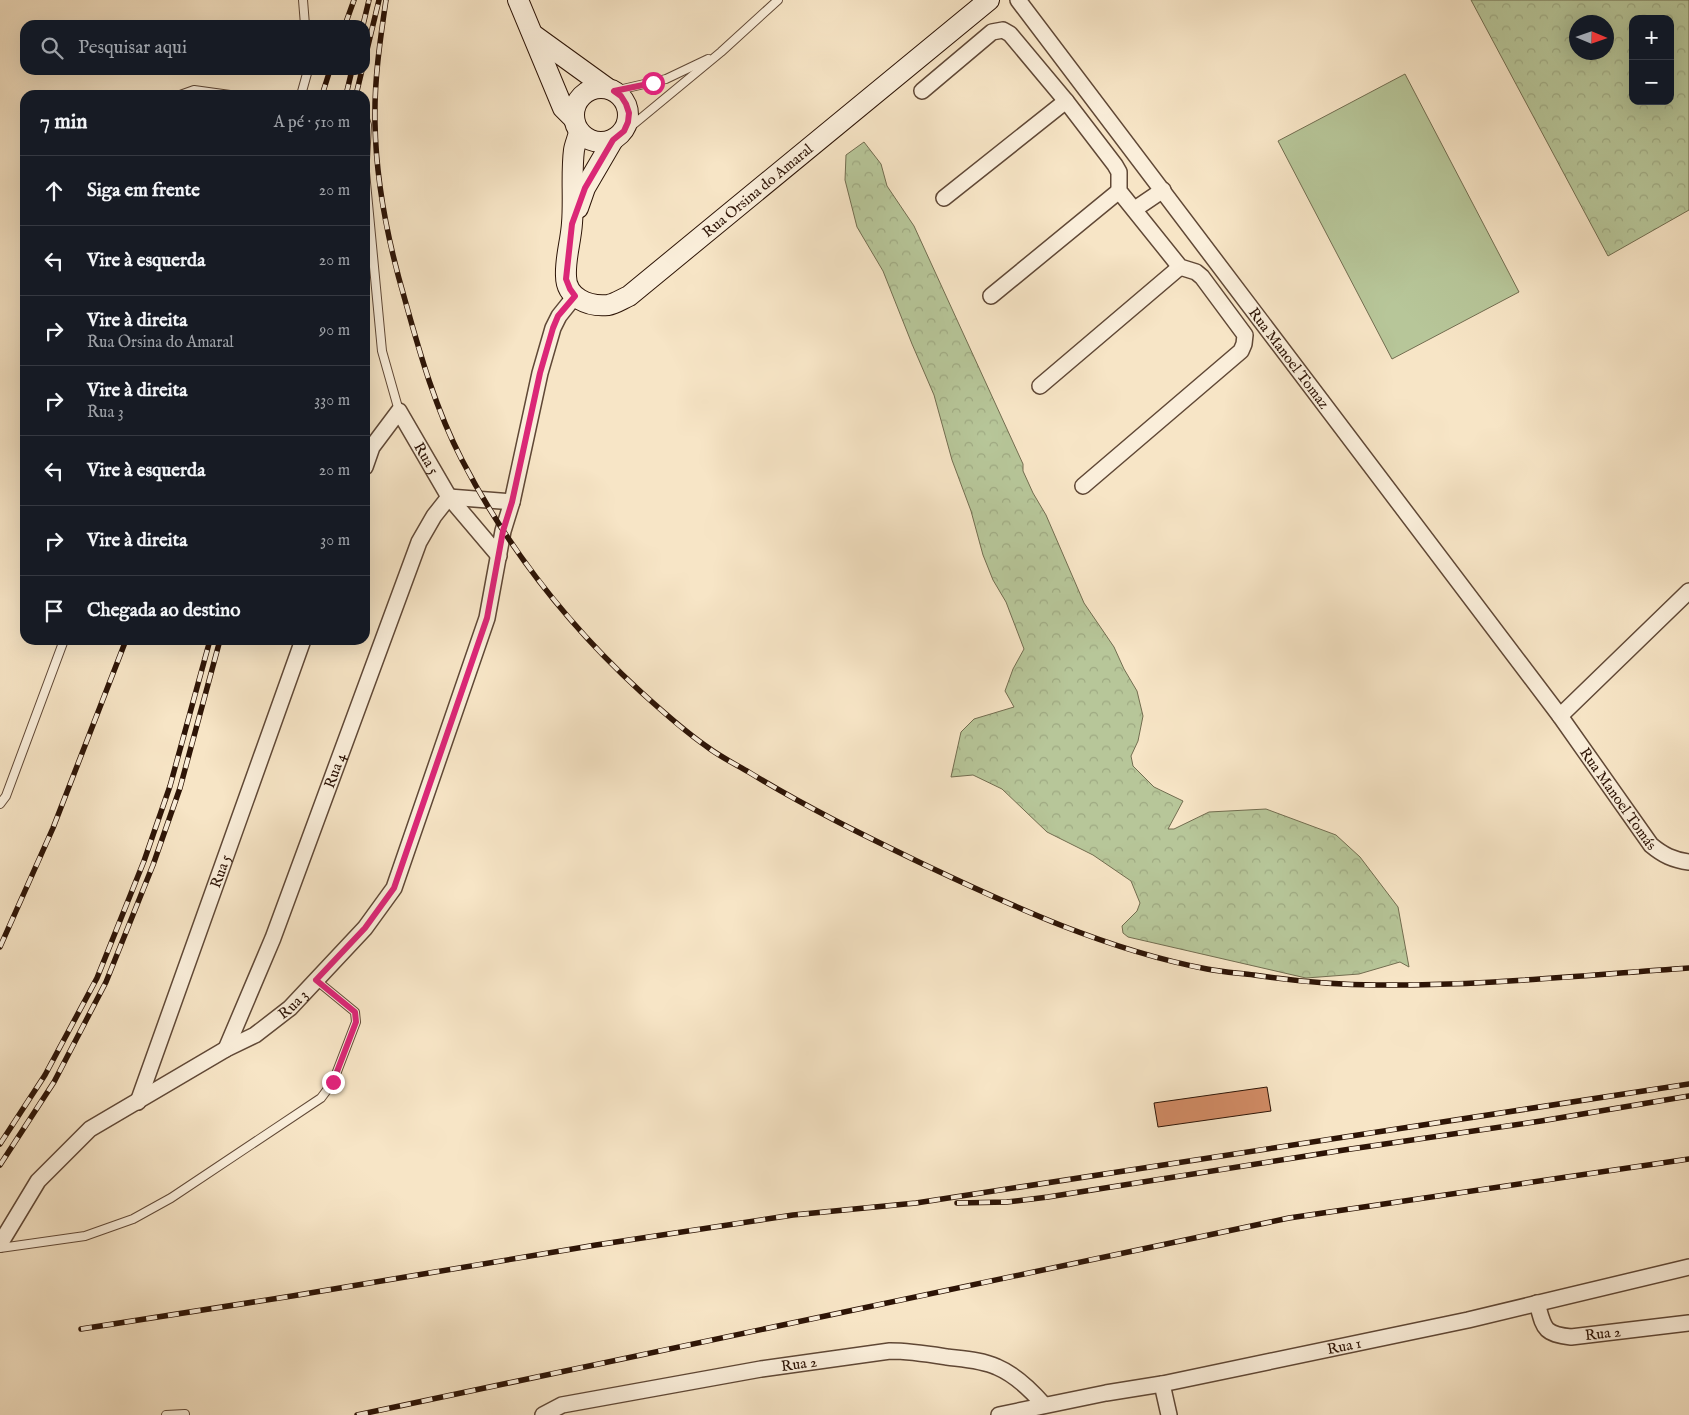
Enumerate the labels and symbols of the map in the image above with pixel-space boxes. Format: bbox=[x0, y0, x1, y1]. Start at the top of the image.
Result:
north arrow bbox=[1569, 15, 1614, 60]
route start bbox=[642, 72, 665, 95]
street label: Rua Orsina do Amaral bbox=[699, 139, 818, 242]
street label: Rua Manoel Tomaz bbox=[1244, 304, 1333, 413]
street label: Rua 5 bbox=[409, 439, 443, 479]
street label: Rua Manoel Tomás bbox=[1575, 744, 1660, 855]
street label: Rua 4 bbox=[320, 750, 351, 791]
street label: Rua 5 bbox=[206, 852, 236, 891]
street label: Rua 3 bbox=[275, 986, 312, 1024]
route end bbox=[322, 1071, 345, 1094]
street label: Rua 2 bbox=[1584, 1322, 1622, 1345]
street label: Rua 1 bbox=[1325, 1334, 1363, 1359]
street label: Rua 2 bbox=[780, 1352, 818, 1376]

